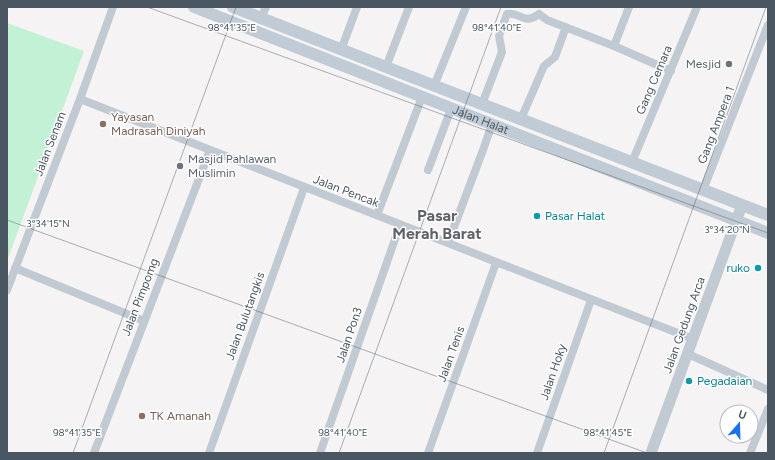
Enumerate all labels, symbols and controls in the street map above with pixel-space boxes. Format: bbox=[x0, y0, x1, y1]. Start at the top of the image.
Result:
text: 98°41'35"E bbox=[208, 21, 256, 34]
text: 98°41'40"E bbox=[472, 21, 522, 34]
street label: Gang Cemara bbox=[633, 43, 675, 117]
place label: Mesjid bbox=[686, 57, 721, 71]
marker: Mesjid bbox=[724, 59, 734, 69]
street label: Gang Ampera 1 bbox=[695, 84, 737, 166]
street label: Jalan Halat bbox=[450, 102, 511, 137]
street label: Jalan Senam bbox=[31, 110, 69, 178]
place label: Yayasan Madrasah Diniyah bbox=[111, 110, 206, 138]
marker: Yayasan Madrasah Diniyah bbox=[98, 119, 108, 129]
place label: Masjid Pahlawan Muslimin bbox=[188, 152, 277, 180]
marker: Masjid Pahlawan Muslimin bbox=[175, 161, 185, 171]
street label: Jalan Pencak bbox=[311, 172, 381, 210]
district label: Pasar Merah Barat bbox=[392, 206, 482, 243]
place label: Pasar Halat bbox=[545, 209, 606, 223]
marker: Pasar Halat bbox=[532, 211, 542, 221]
text: 3°34'15"N bbox=[26, 217, 70, 230]
text: 3°34'20"N bbox=[704, 223, 750, 236]
street label: Jalan Pimpomg bbox=[119, 256, 161, 338]
place label: ruko bbox=[727, 261, 750, 275]
marker: ruko bbox=[753, 263, 763, 273]
street label: Jalan Bulutangkis bbox=[223, 270, 268, 362]
street label: Jalan Gedung Arca bbox=[660, 275, 708, 375]
street label: Jalan Pon3 bbox=[333, 305, 365, 365]
street label: Jalan Tenis bbox=[434, 324, 468, 384]
street label: Jalan Hoky bbox=[537, 341, 569, 402]
place label: Pegadaian bbox=[697, 374, 753, 388]
marker: Pegadaian bbox=[684, 376, 694, 386]
north arrow bbox=[719, 404, 759, 444]
text: U bbox=[736, 408, 748, 423]
place label: TK Amanah bbox=[150, 409, 211, 423]
marker: TK Amanah bbox=[137, 411, 147, 421]
text: 98°41'35"E bbox=[53, 426, 101, 439]
text: 98°41'40"E bbox=[318, 426, 368, 439]
text: 98°41'45"E bbox=[584, 426, 633, 439]

